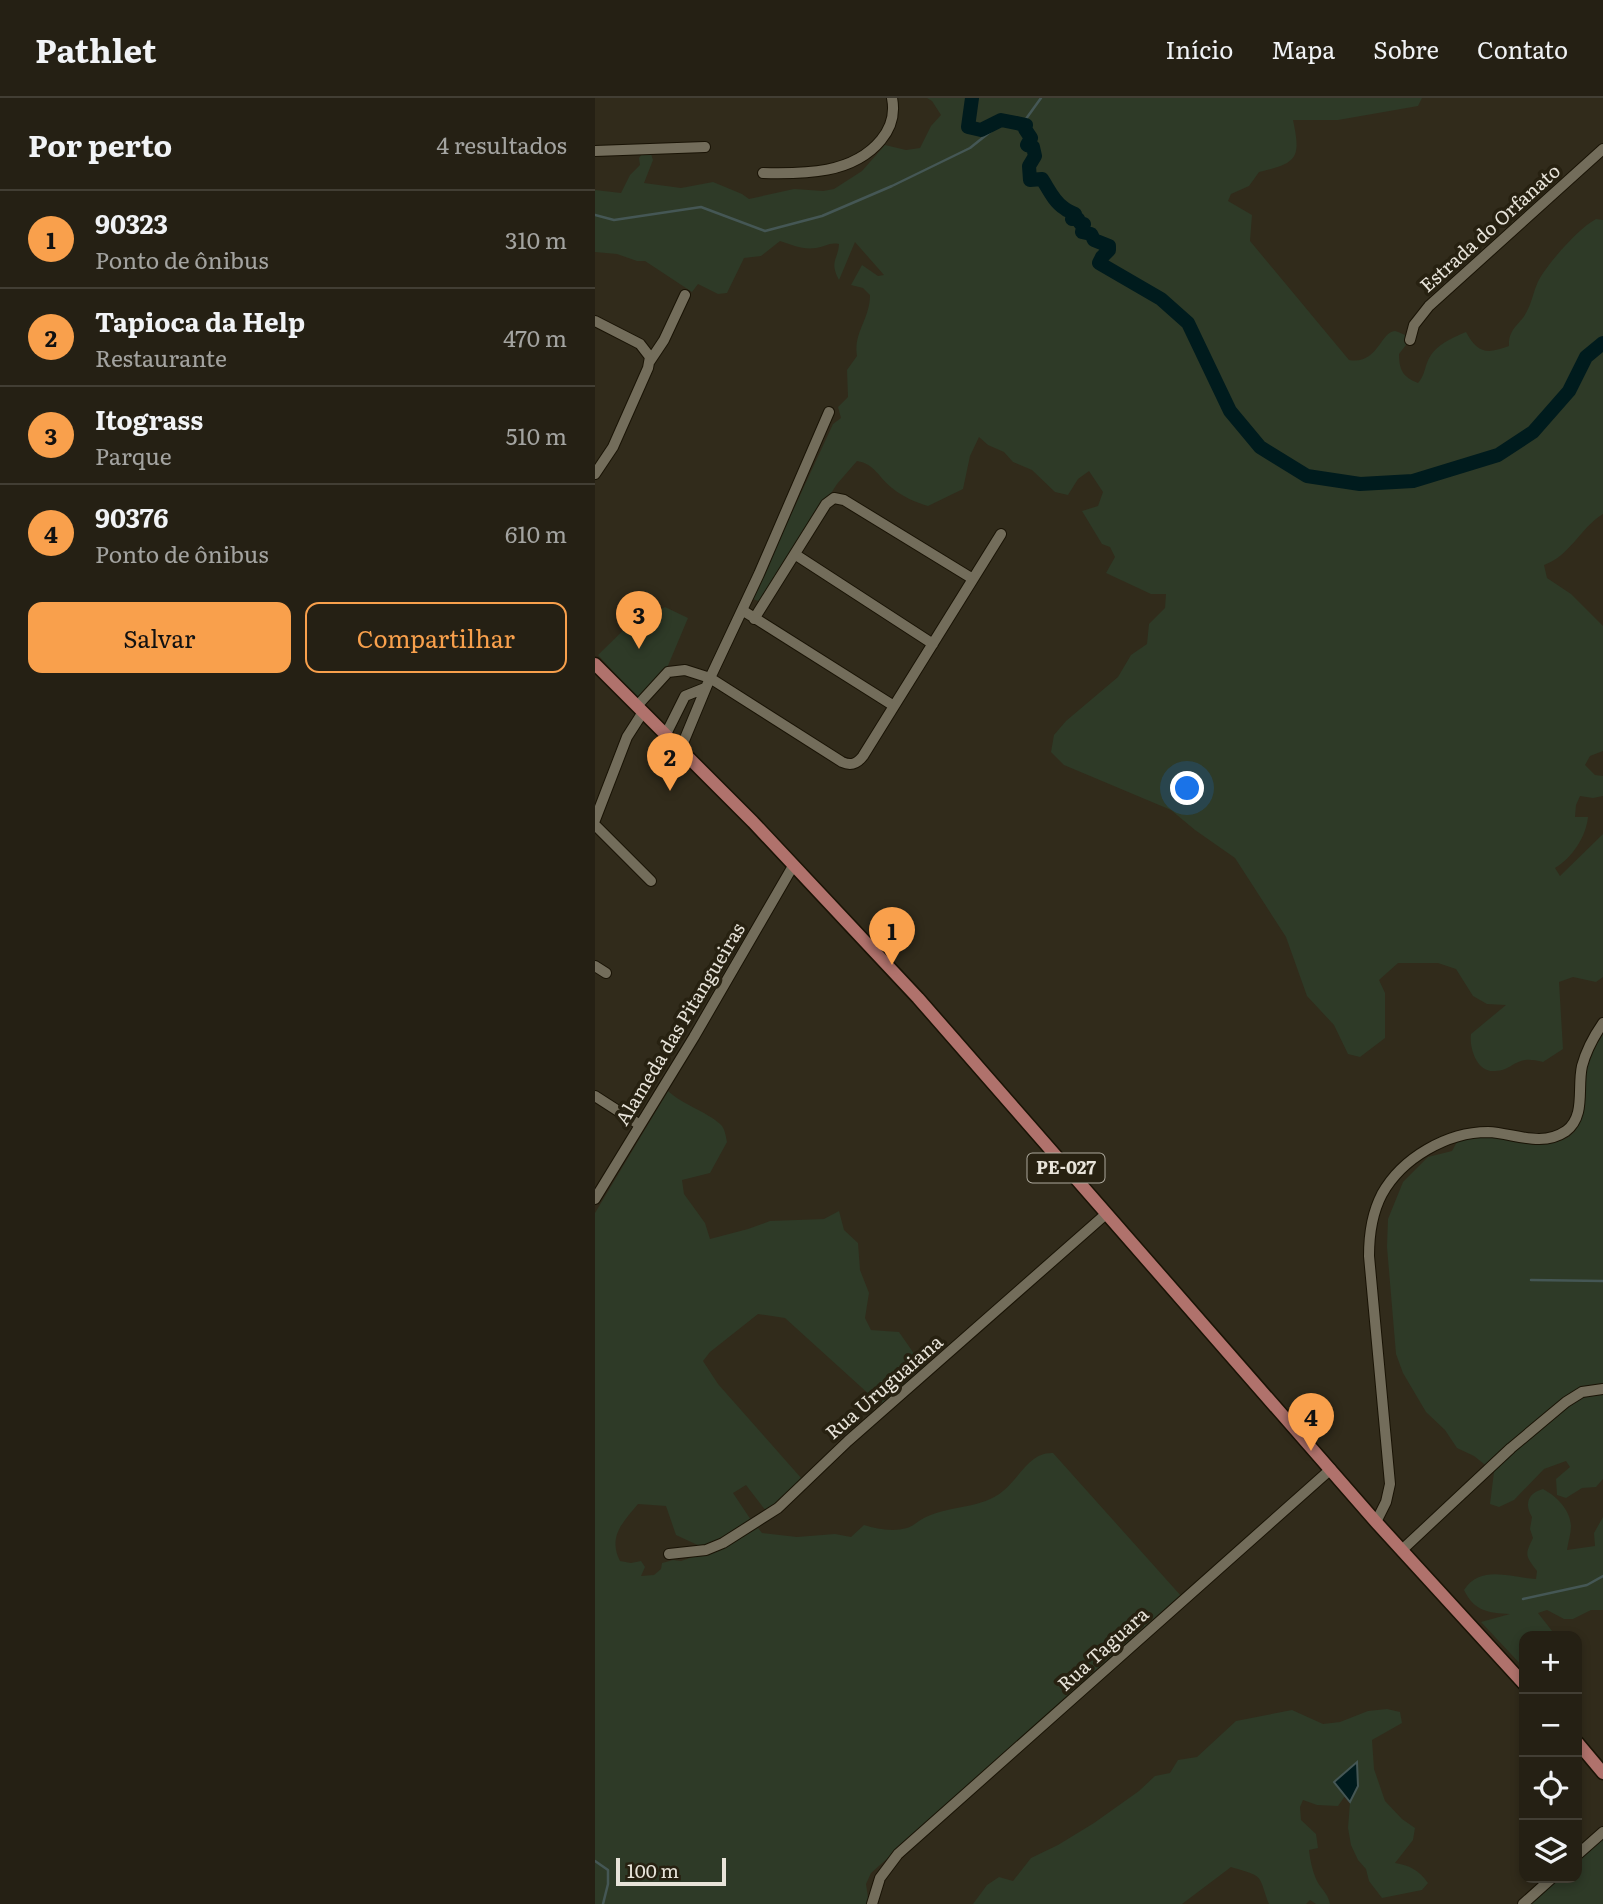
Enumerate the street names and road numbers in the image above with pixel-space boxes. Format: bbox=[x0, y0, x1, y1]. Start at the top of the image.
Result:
street label: Estrada do Orfanato bbox=[1413, 156, 1566, 298]
street label: Alameda das Pitangueiras bbox=[607, 916, 751, 1130]
road number: PE-027 bbox=[1028, 1154, 1105, 1182]
street label: Rua Uruguaiana bbox=[819, 1327, 949, 1445]
street label: Rua Taguara bbox=[1051, 1599, 1155, 1697]

